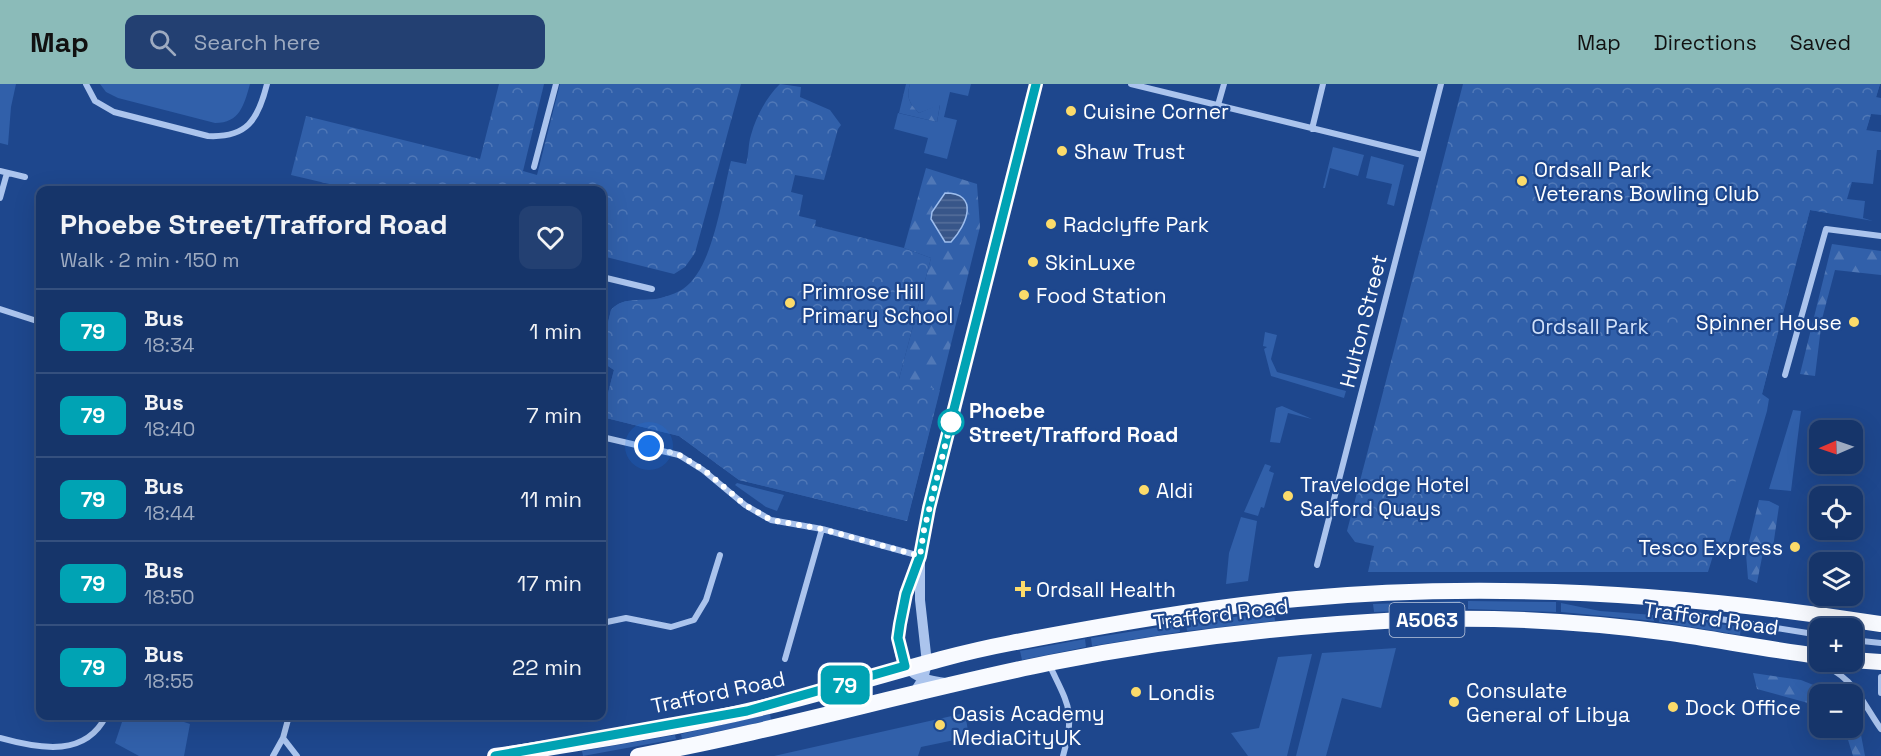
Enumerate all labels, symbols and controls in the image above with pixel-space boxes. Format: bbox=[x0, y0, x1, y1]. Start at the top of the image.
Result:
search box bbox=[125, 15, 545, 69]
text: Map bbox=[30, 24, 89, 60]
icon: search bbox=[146, 26, 179, 59]
text: Search here bbox=[194, 28, 321, 56]
text: Map bbox=[1577, 29, 1621, 56]
text: Directions bbox=[1654, 29, 1757, 56]
text: Saved bbox=[1790, 29, 1851, 56]
place label: Cuisine Corner bbox=[1083, 98, 1229, 125]
marker: Cuisine Corner bbox=[1064, 104, 1078, 118]
place label: Shaw Trust bbox=[1074, 138, 1185, 165]
marker: Shaw Trust bbox=[1055, 144, 1069, 158]
place label: Ordsall Park Veterans Bowling Club bbox=[1534, 156, 1759, 207]
marker: Ordsall Park Veterans Bowling Club bbox=[1515, 174, 1529, 188]
text: Phoebe Street/Trafford Road bbox=[60, 206, 448, 242]
button: heart bbox=[519, 206, 582, 269]
place label: Radclyffe Park bbox=[1063, 211, 1209, 238]
marker: Radclyffe Park bbox=[1044, 217, 1058, 231]
text: Walk · 2 min · 150 m bbox=[60, 247, 240, 273]
place label: SkinLuxe bbox=[1045, 249, 1136, 276]
street label: Hulton Street bbox=[1333, 252, 1393, 390]
marker: SkinLuxe bbox=[1026, 255, 1040, 269]
place label: Primrose Hill Primary School bbox=[802, 278, 953, 329]
place label: Food Station bbox=[1036, 282, 1167, 309]
marker: Food Station bbox=[1017, 288, 1031, 302]
marker: Primrose Hill Primary School bbox=[783, 296, 797, 310]
text: Bus bbox=[144, 304, 184, 332]
place label: Spinner House bbox=[1696, 309, 1842, 336]
park label: Ordsall Park bbox=[1531, 313, 1649, 340]
marker: Spinner House bbox=[1847, 315, 1861, 329]
text: 1 min bbox=[529, 317, 582, 345]
text: 79 bbox=[81, 318, 105, 345]
text: 18:34 bbox=[144, 332, 194, 358]
text: Bus bbox=[144, 388, 184, 416]
place label: Phoebe Street/Trafford Road bbox=[969, 397, 1178, 448]
text: 7 min bbox=[526, 401, 582, 429]
text: 79 bbox=[81, 402, 105, 429]
marker: Phoebe Street/Trafford Road bbox=[938, 409, 964, 435]
text: 18:40 bbox=[144, 416, 195, 442]
north arrow bbox=[1809, 420, 1863, 474]
map controls bbox=[1809, 420, 1863, 738]
your location bbox=[634, 431, 664, 461]
place label: Travelodge Hotel Salford Quays bbox=[1300, 471, 1469, 522]
text: Bus bbox=[144, 472, 184, 500]
place label: Aldi bbox=[1156, 477, 1193, 504]
marker: Aldi bbox=[1137, 483, 1151, 497]
text: 11 min bbox=[520, 485, 582, 513]
text: 79 bbox=[81, 486, 105, 513]
button: locate bbox=[1809, 486, 1863, 540]
marker: Travelodge Hotel Salford Quays bbox=[1281, 489, 1295, 503]
text: 18:44 bbox=[144, 500, 195, 526]
place label: Tesco Express bbox=[1638, 534, 1783, 561]
marker: Tesco Express bbox=[1788, 540, 1802, 554]
button: layers bbox=[1809, 552, 1863, 606]
text: Bus bbox=[144, 556, 184, 584]
text: 17 min bbox=[517, 569, 582, 597]
text: 79 bbox=[81, 570, 105, 597]
place label: Ordsall Health bbox=[1036, 576, 1176, 603]
marker: Ordsall Health bbox=[1014, 580, 1032, 598]
text: 18:50 bbox=[144, 584, 195, 610]
street label: Trafford Road bbox=[1152, 592, 1290, 636]
street label: Trafford Road bbox=[1642, 595, 1780, 641]
road number: A5063 bbox=[1390, 603, 1464, 637]
button: + bbox=[1809, 618, 1863, 672]
text: Bus bbox=[144, 640, 184, 668]
text: 22 min bbox=[512, 653, 582, 681]
text: 79 bbox=[81, 654, 105, 681]
street label: Trafford Road bbox=[649, 665, 787, 719]
line badge: 79 bbox=[818, 666, 872, 704]
text: 18:55 bbox=[144, 668, 194, 694]
text: 79 bbox=[833, 672, 857, 699]
place label: Consulate General of Libya bbox=[1466, 677, 1630, 728]
place label: Londis bbox=[1148, 679, 1215, 706]
button: − bbox=[1809, 684, 1863, 738]
marker: Londis bbox=[1129, 685, 1143, 699]
place label: Dock Office bbox=[1685, 694, 1801, 721]
marker: Consulate General of Libya bbox=[1447, 695, 1461, 709]
place label: Oasis Academy MediaCityUK bbox=[952, 700, 1105, 751]
marker: Dock Office bbox=[1666, 700, 1680, 714]
marker: Oasis Academy MediaCityUK bbox=[933, 718, 947, 732]

